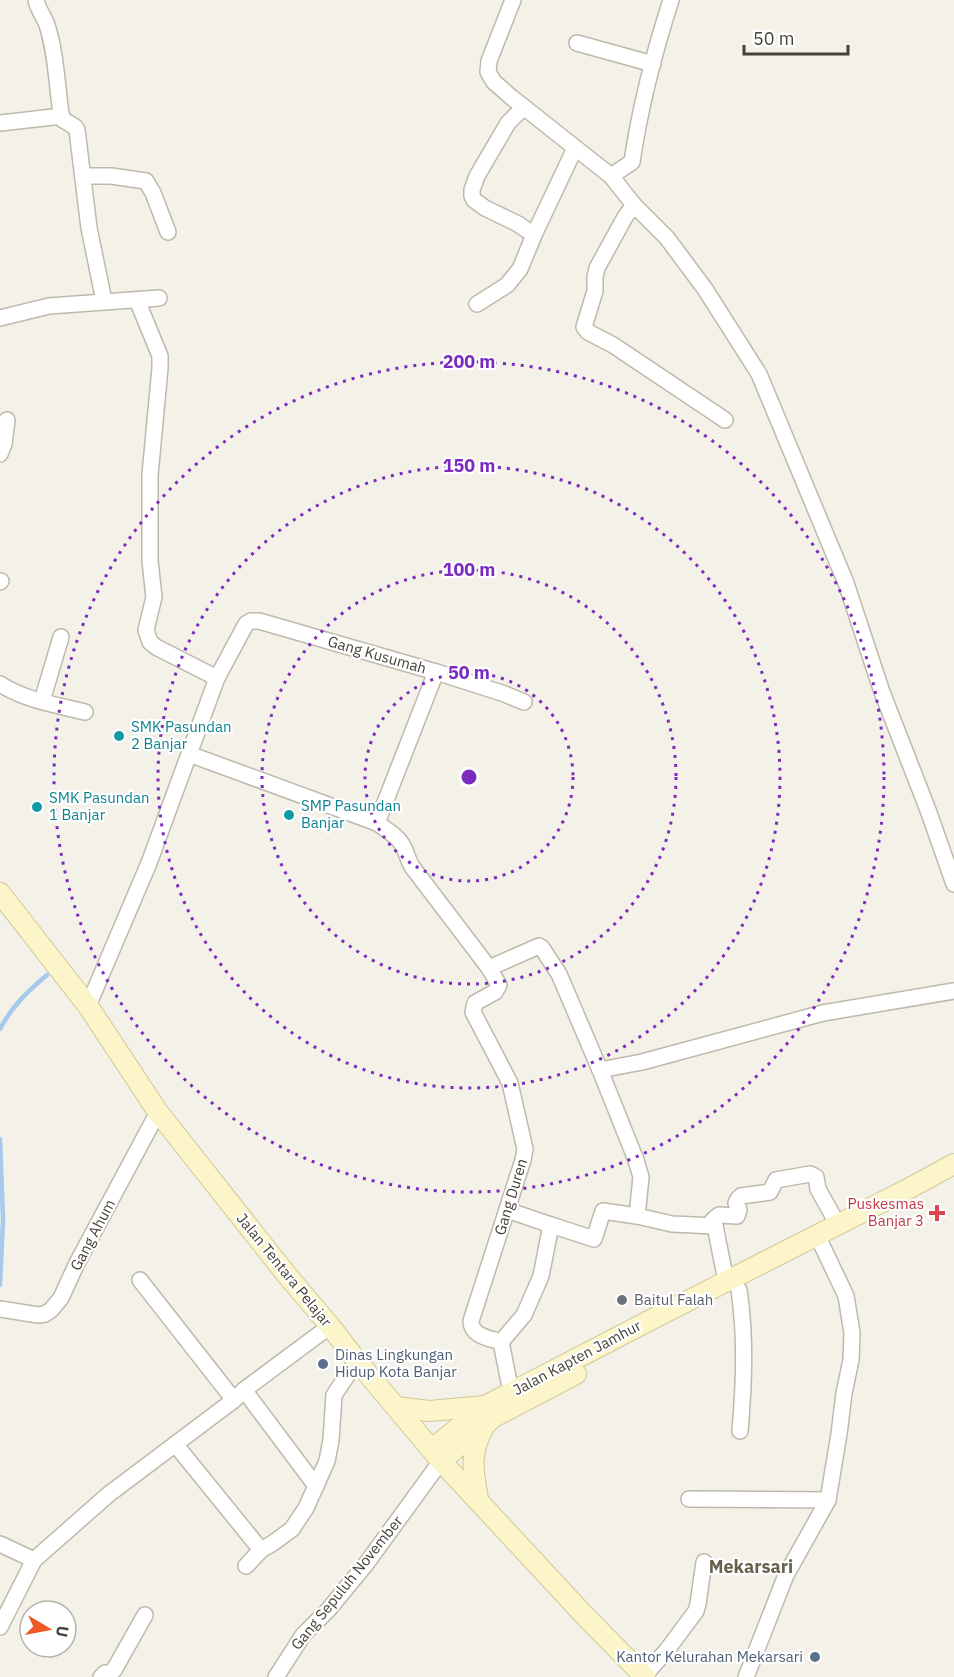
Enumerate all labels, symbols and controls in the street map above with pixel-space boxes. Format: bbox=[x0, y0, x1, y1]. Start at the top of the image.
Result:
scale bar bbox=[744, 18, 848, 56]
text: 50 m bbox=[753, 27, 795, 50]
text: 200 m bbox=[443, 350, 495, 373]
text: 150 m bbox=[443, 454, 495, 477]
text: 100 m bbox=[443, 558, 495, 581]
street label: Gang Kusumah bbox=[326, 631, 429, 678]
text: 50 m bbox=[448, 661, 490, 684]
place label: SMK Pasundan 2 Banjar bbox=[131, 717, 231, 753]
marker: SMK Pasundan 2 Banjar bbox=[112, 729, 126, 743]
centre of rings bbox=[459, 767, 479, 787]
place label: SMK Pasundan 1 Banjar bbox=[49, 788, 149, 824]
place label: SMP Pasundan Banjar bbox=[301, 796, 401, 832]
marker: SMK Pasundan 1 Banjar bbox=[30, 800, 44, 814]
marker: SMP Pasundan Banjar bbox=[282, 808, 296, 822]
street label: Gang Duren bbox=[490, 1156, 531, 1237]
place label: Puskesmas Banjar 3 bbox=[847, 1194, 924, 1230]
street label: Gang Ahum bbox=[66, 1196, 119, 1274]
marker: Puskesmas Banjar 3 bbox=[928, 1204, 946, 1222]
street label: Jalan Tentara Pelajar bbox=[233, 1209, 336, 1331]
place label: Baitul Falah bbox=[634, 1290, 713, 1309]
marker: Baitul Falah bbox=[615, 1293, 629, 1307]
street label: Jalan Kapten Jamhur bbox=[509, 1315, 645, 1399]
place label: Dinas Lingkungan Hidup Kota Banjar bbox=[335, 1345, 457, 1381]
marker: Dinas Lingkungan Hidup Kota Banjar bbox=[316, 1357, 330, 1371]
street label: Gang Sepuluh November bbox=[287, 1511, 407, 1654]
district label: Mekarsari bbox=[709, 1555, 793, 1578]
north arrow bbox=[18, 1599, 78, 1659]
text: U bbox=[52, 1624, 74, 1639]
place label: Kantor Kelurahan Mekarsari bbox=[616, 1647, 803, 1666]
marker: Kantor Kelurahan Mekarsari bbox=[808, 1650, 822, 1664]

